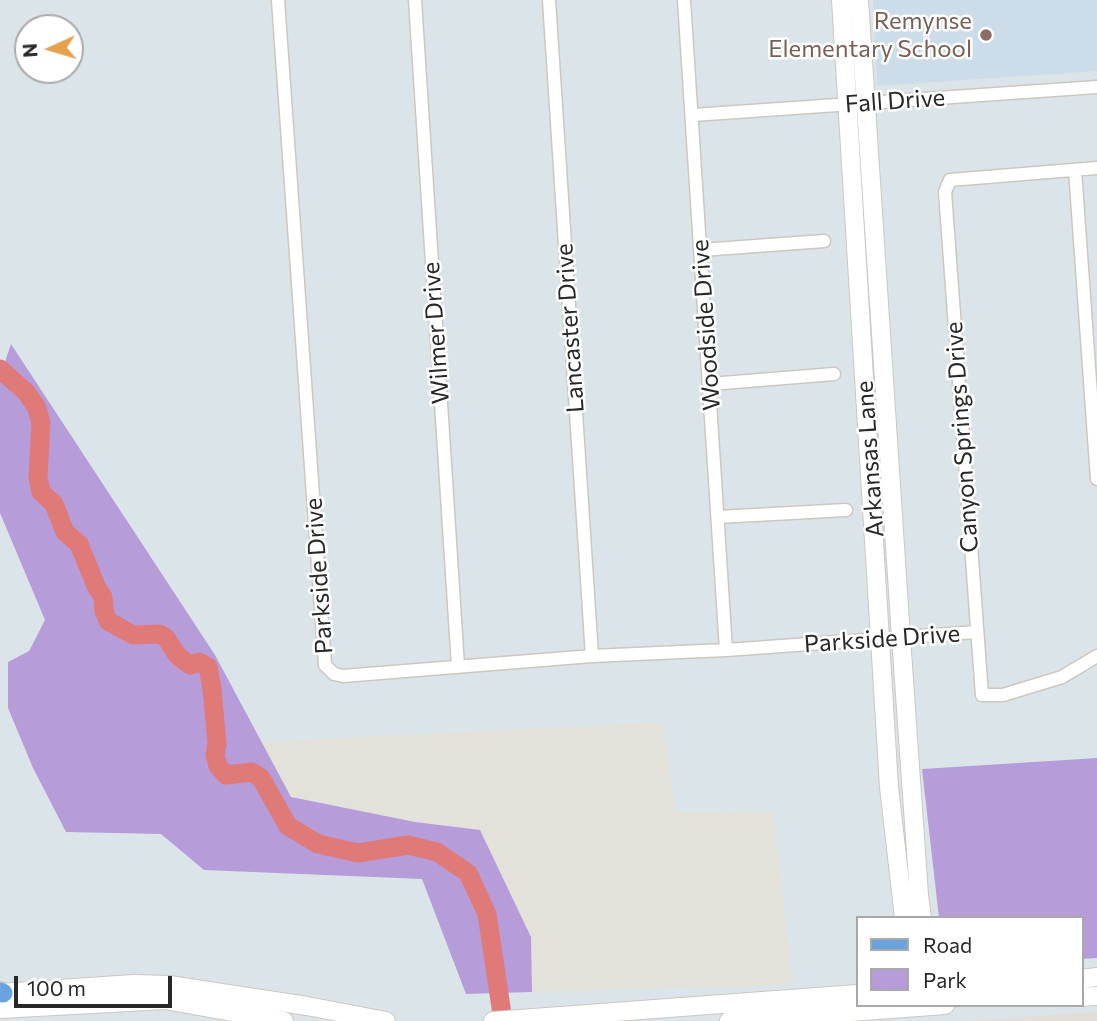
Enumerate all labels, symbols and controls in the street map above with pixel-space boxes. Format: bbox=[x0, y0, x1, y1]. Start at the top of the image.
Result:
place label: Remynse Elementary School bbox=[768, 7, 972, 63]
north arrow bbox=[14, 14, 84, 84]
marker: Remynse Elementary School bbox=[978, 27, 994, 43]
text: N bbox=[18, 42, 42, 58]
street label: Fall Drive bbox=[844, 83, 946, 119]
street label: Woodside Drive bbox=[686, 238, 726, 412]
street label: Lancaster Drive bbox=[550, 242, 590, 414]
street label: Wilmer Drive bbox=[417, 261, 455, 405]
street label: Canyon Springs Drive bbox=[940, 321, 984, 553]
street label: Arkansas Lane bbox=[850, 380, 890, 538]
street label: Parkside Drive bbox=[299, 497, 339, 655]
street label: Parkside Drive bbox=[803, 619, 961, 659]
legend bbox=[856, 916, 1083, 1007]
text: Road bbox=[923, 932, 972, 957]
scale bar bbox=[18, 962, 175, 1006]
text: Park bbox=[923, 967, 967, 992]
text: 100 m bbox=[27, 975, 86, 1000]

